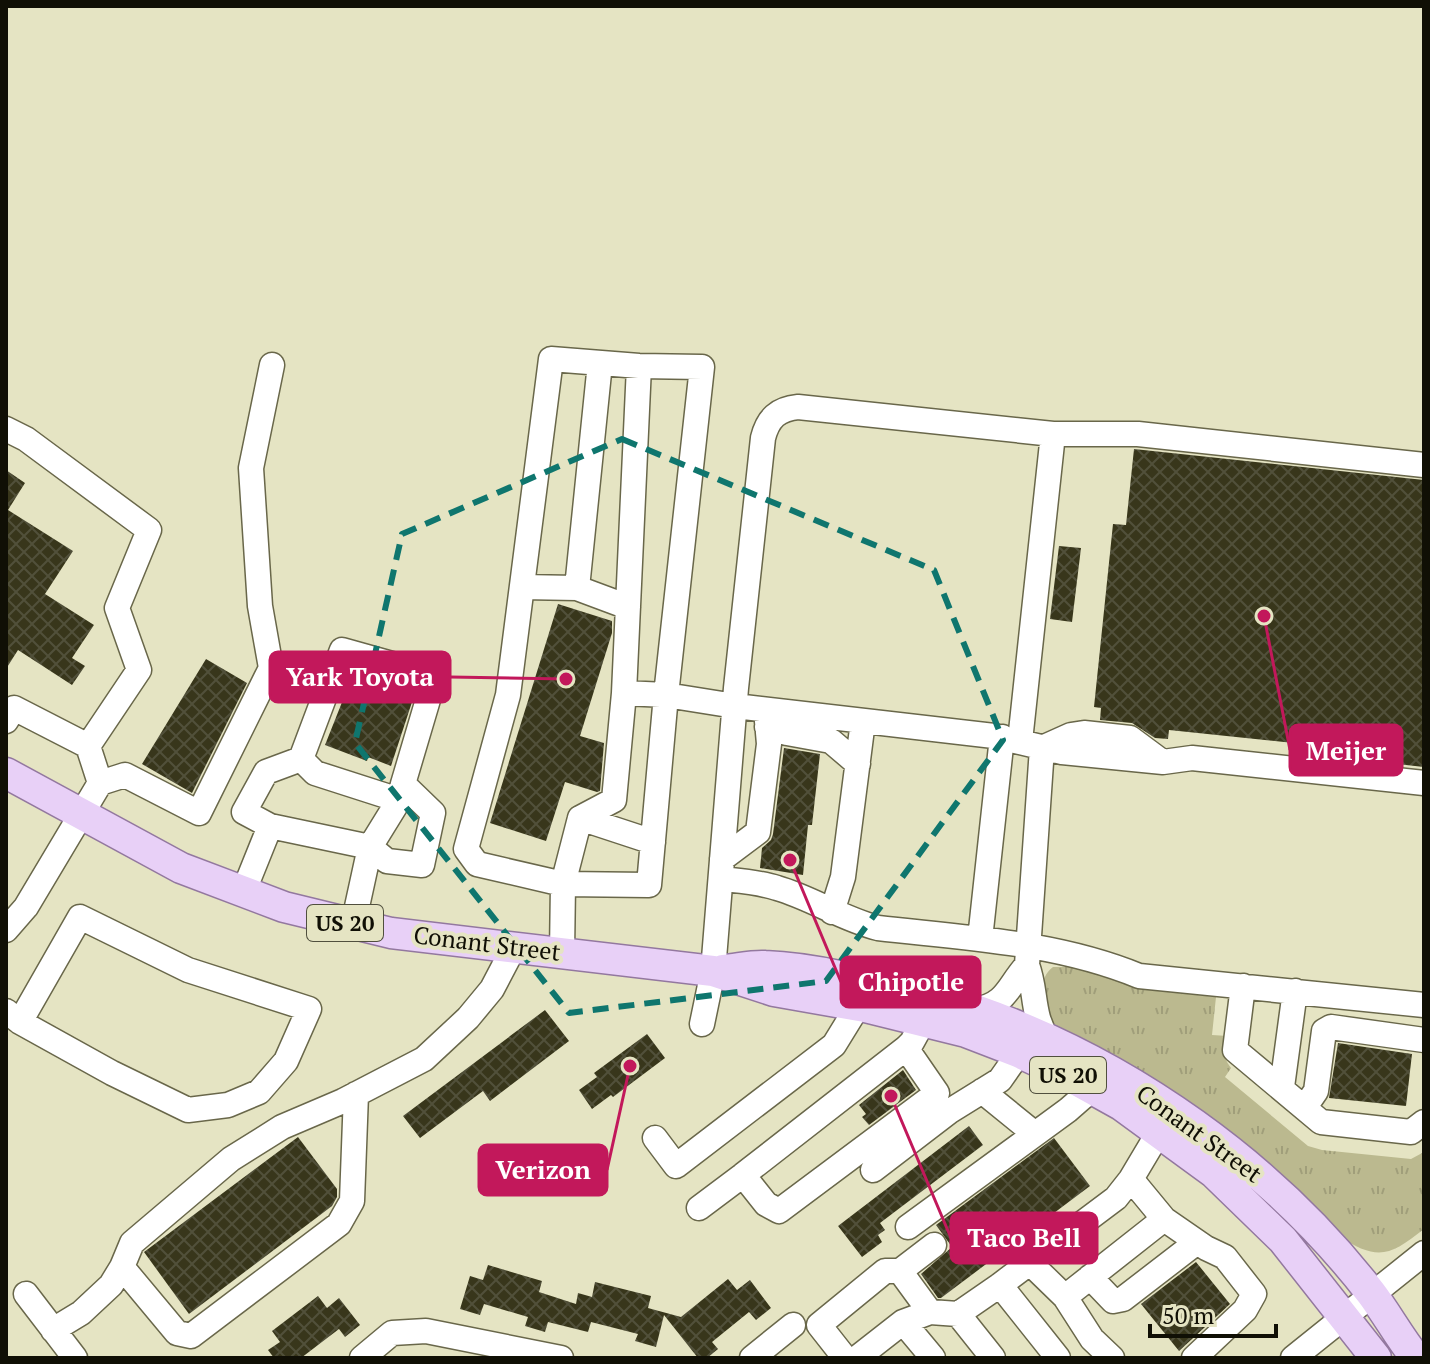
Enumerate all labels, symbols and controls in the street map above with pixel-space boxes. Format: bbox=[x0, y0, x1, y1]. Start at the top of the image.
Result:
callout: Yark Toyota bbox=[270, 652, 450, 702]
text: Yark Toyota bbox=[286, 659, 435, 693]
callout: Meijer bbox=[1290, 725, 1402, 775]
text: Meijer bbox=[1306, 733, 1387, 767]
road number: US 20 bbox=[307, 905, 383, 941]
street label: Conant Street bbox=[412, 918, 562, 968]
callout: Chipotle bbox=[841, 957, 980, 1007]
text: Chipotle bbox=[858, 964, 964, 998]
road number: US 20 bbox=[1030, 1057, 1106, 1093]
street label: Conant Street bbox=[1130, 1077, 1269, 1190]
callout: Verizon bbox=[479, 1145, 607, 1195]
text: Verizon bbox=[495, 1152, 591, 1186]
callout: Taco Bell bbox=[951, 1213, 1097, 1263]
text: Taco Bell bbox=[967, 1220, 1081, 1254]
scale bar bbox=[1150, 1288, 1276, 1338]
text: 50 m bbox=[1162, 1299, 1214, 1331]

